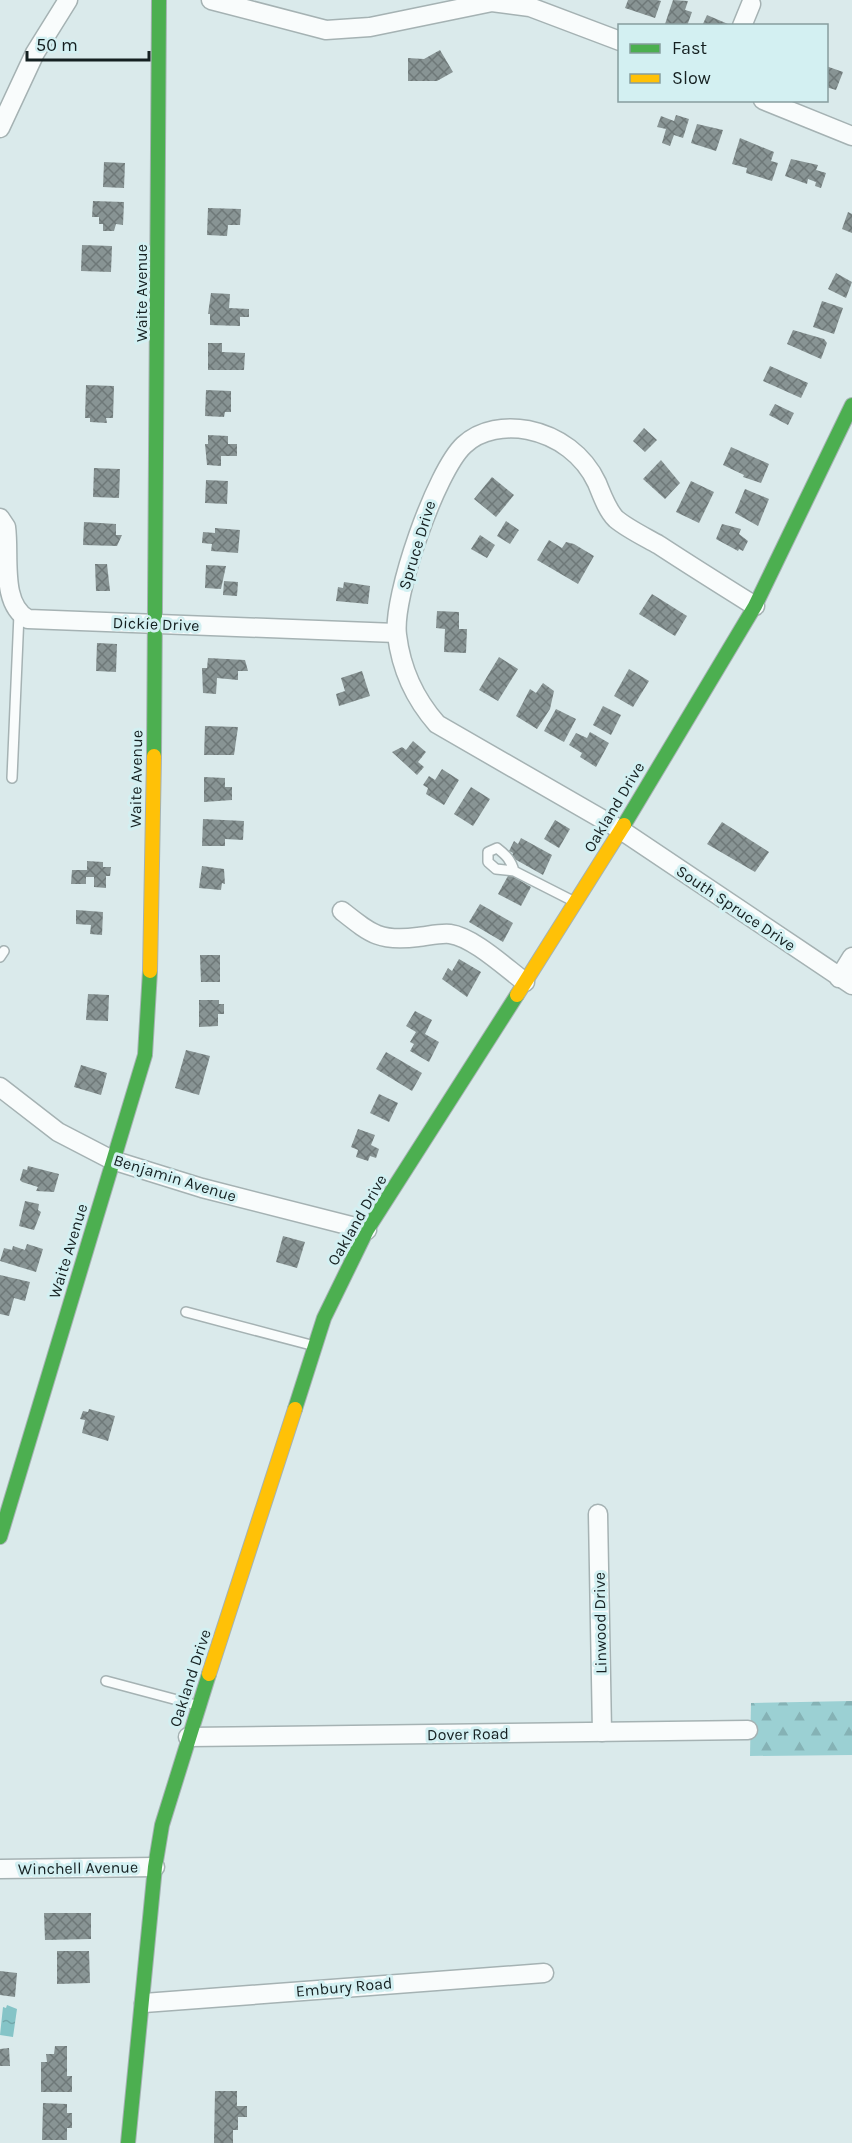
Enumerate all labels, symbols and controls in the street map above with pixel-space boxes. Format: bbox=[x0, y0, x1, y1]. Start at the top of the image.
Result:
scale bar bbox=[27, 24, 148, 62]
legend bbox=[618, 24, 828, 102]
text: 50 m bbox=[36, 34, 78, 56]
text: Fast bbox=[672, 37, 707, 59]
text: Slow bbox=[672, 67, 711, 89]
street label: Waite Avenue bbox=[132, 244, 151, 342]
street label: Spruce Drive bbox=[394, 498, 440, 592]
street label: Dickie Drive bbox=[112, 613, 200, 635]
street label: Waite Avenue bbox=[126, 730, 146, 828]
street label: Oakland Drive bbox=[580, 758, 648, 856]
street label: South Spruce Drive bbox=[673, 861, 799, 955]
street label: Benjamin Avenue bbox=[111, 1150, 239, 1206]
street label: Oakland Drive bbox=[323, 1171, 391, 1269]
street label: Waite Avenue bbox=[45, 1201, 91, 1301]
street label: Linwood Drive bbox=[590, 1572, 610, 1674]
street label: Oakland Drive bbox=[165, 1627, 215, 1729]
street label: Dover Road bbox=[427, 1724, 509, 1744]
street label: Winchell Avenue bbox=[18, 1857, 138, 1879]
street label: Embury Road bbox=[295, 1973, 393, 2001]

